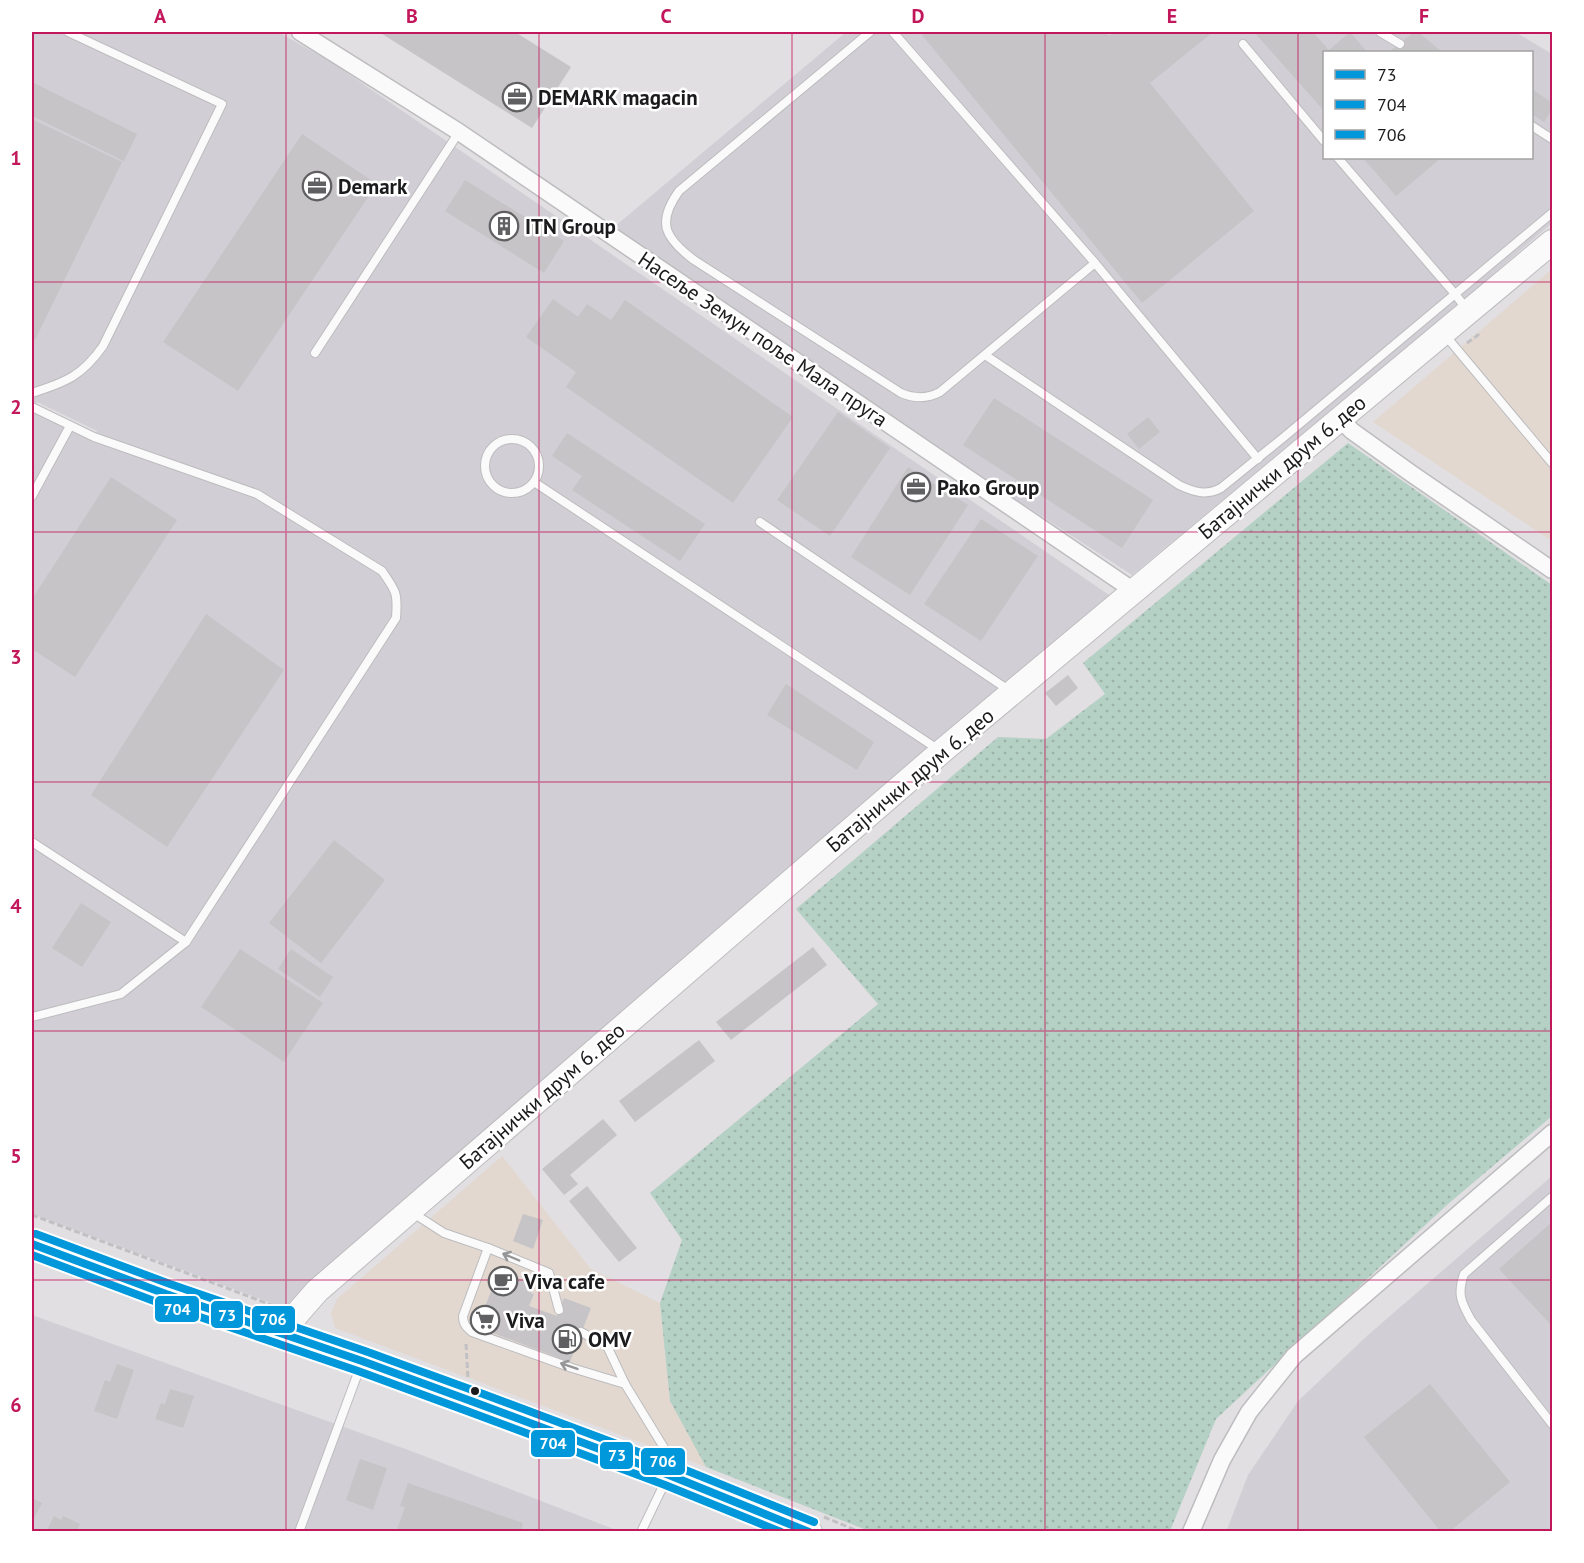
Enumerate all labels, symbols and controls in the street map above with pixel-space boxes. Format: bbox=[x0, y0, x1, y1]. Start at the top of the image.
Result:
text: A bbox=[154, 3, 167, 29]
text: B bbox=[406, 3, 418, 29]
text: C bbox=[660, 3, 672, 29]
text: D bbox=[912, 3, 925, 29]
text: E bbox=[1167, 3, 1177, 29]
text: F bbox=[1419, 3, 1429, 29]
legend bbox=[1323, 51, 1533, 159]
text: 73 bbox=[1377, 63, 1397, 86]
office icon: DEMARK magacin bbox=[501, 81, 533, 113]
place label: DEMARK magacin bbox=[538, 84, 698, 111]
text: 704 bbox=[1377, 93, 1407, 116]
text: 706 bbox=[1377, 123, 1406, 146]
text: 1 bbox=[10, 145, 22, 171]
office icon: Demark bbox=[301, 170, 333, 202]
place label: Demark bbox=[338, 173, 408, 200]
building icon: ITN Group bbox=[488, 210, 520, 242]
place label: ITN Group bbox=[525, 213, 616, 240]
street label: Насеље Земун поље Мала пруга bbox=[633, 245, 893, 433]
street label: Батајнички друм 6. део bbox=[1193, 389, 1371, 545]
text: 2 bbox=[10, 394, 22, 420]
office icon: Pako Group bbox=[900, 471, 932, 503]
place label: Pako Group bbox=[937, 474, 1039, 501]
text: 3 bbox=[10, 644, 22, 670]
street label: Батајнички друм 6. део bbox=[821, 702, 999, 858]
text: 4 bbox=[10, 893, 22, 919]
street label: Батајнички друм 6. део bbox=[454, 1017, 630, 1175]
text: 5 bbox=[10, 1143, 22, 1169]
one-way arrow bbox=[503, 1251, 521, 1262]
cafe icon: Viva cafe bbox=[487, 1265, 519, 1297]
place label: Viva cafe bbox=[523, 1268, 605, 1295]
line badge: 704 bbox=[154, 1295, 200, 1323]
text: 704 bbox=[163, 1299, 191, 1319]
line badge: 73 bbox=[210, 1300, 244, 1329]
supermarket icon: Viva bbox=[469, 1304, 501, 1336]
text: 73 bbox=[218, 1305, 236, 1325]
line badge: 706 bbox=[251, 1305, 296, 1334]
place label: Viva bbox=[505, 1307, 545, 1334]
text: 706 bbox=[259, 1309, 287, 1329]
fuel station icon: OMV bbox=[551, 1323, 583, 1355]
place label: OMV bbox=[588, 1326, 632, 1353]
one-way arrow bbox=[560, 1360, 579, 1371]
unlabelled marker bbox=[469, 1385, 481, 1397]
text: 6 bbox=[10, 1392, 22, 1418]
line badge: 704 bbox=[530, 1429, 576, 1458]
text: 704 bbox=[539, 1433, 567, 1453]
line badge: 73 bbox=[599, 1441, 634, 1470]
text: 73 bbox=[608, 1445, 626, 1465]
line badge: 706 bbox=[640, 1447, 686, 1476]
text: 706 bbox=[649, 1451, 677, 1471]

